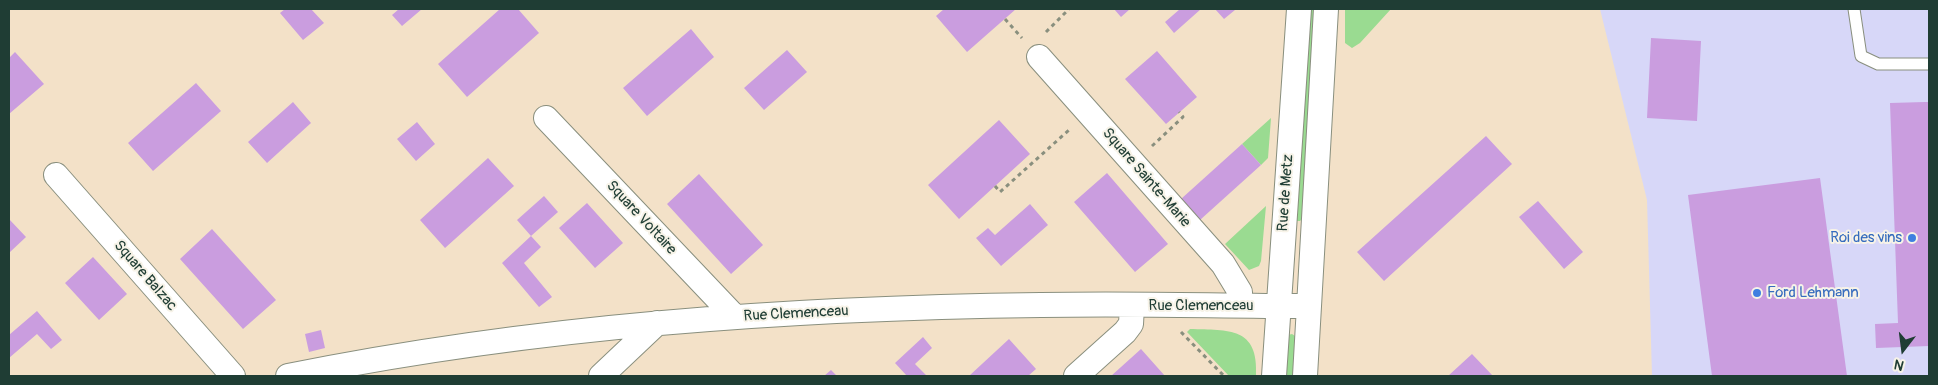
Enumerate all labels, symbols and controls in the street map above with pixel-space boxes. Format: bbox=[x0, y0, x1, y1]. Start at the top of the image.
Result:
street label: Square Sainte-Marie bbox=[1098, 125, 1194, 231]
street label: Rue de Metz bbox=[1274, 154, 1298, 232]
street label: Square Voltaire bbox=[602, 177, 680, 259]
place label: Roi des vins bbox=[1830, 229, 1902, 247]
marker: Roi des vins bbox=[1906, 232, 1918, 244]
street label: Square Balzac bbox=[110, 237, 180, 315]
place label: Ford Lehmann bbox=[1767, 284, 1859, 302]
marker: Ford Lehmann bbox=[1751, 287, 1763, 299]
street label: Rue Clemenceau bbox=[1148, 297, 1254, 315]
street label: Rue Clemenceau bbox=[743, 302, 849, 326]
north arrow bbox=[1878, 325, 1928, 375]
text: N bbox=[1892, 356, 1906, 374]

